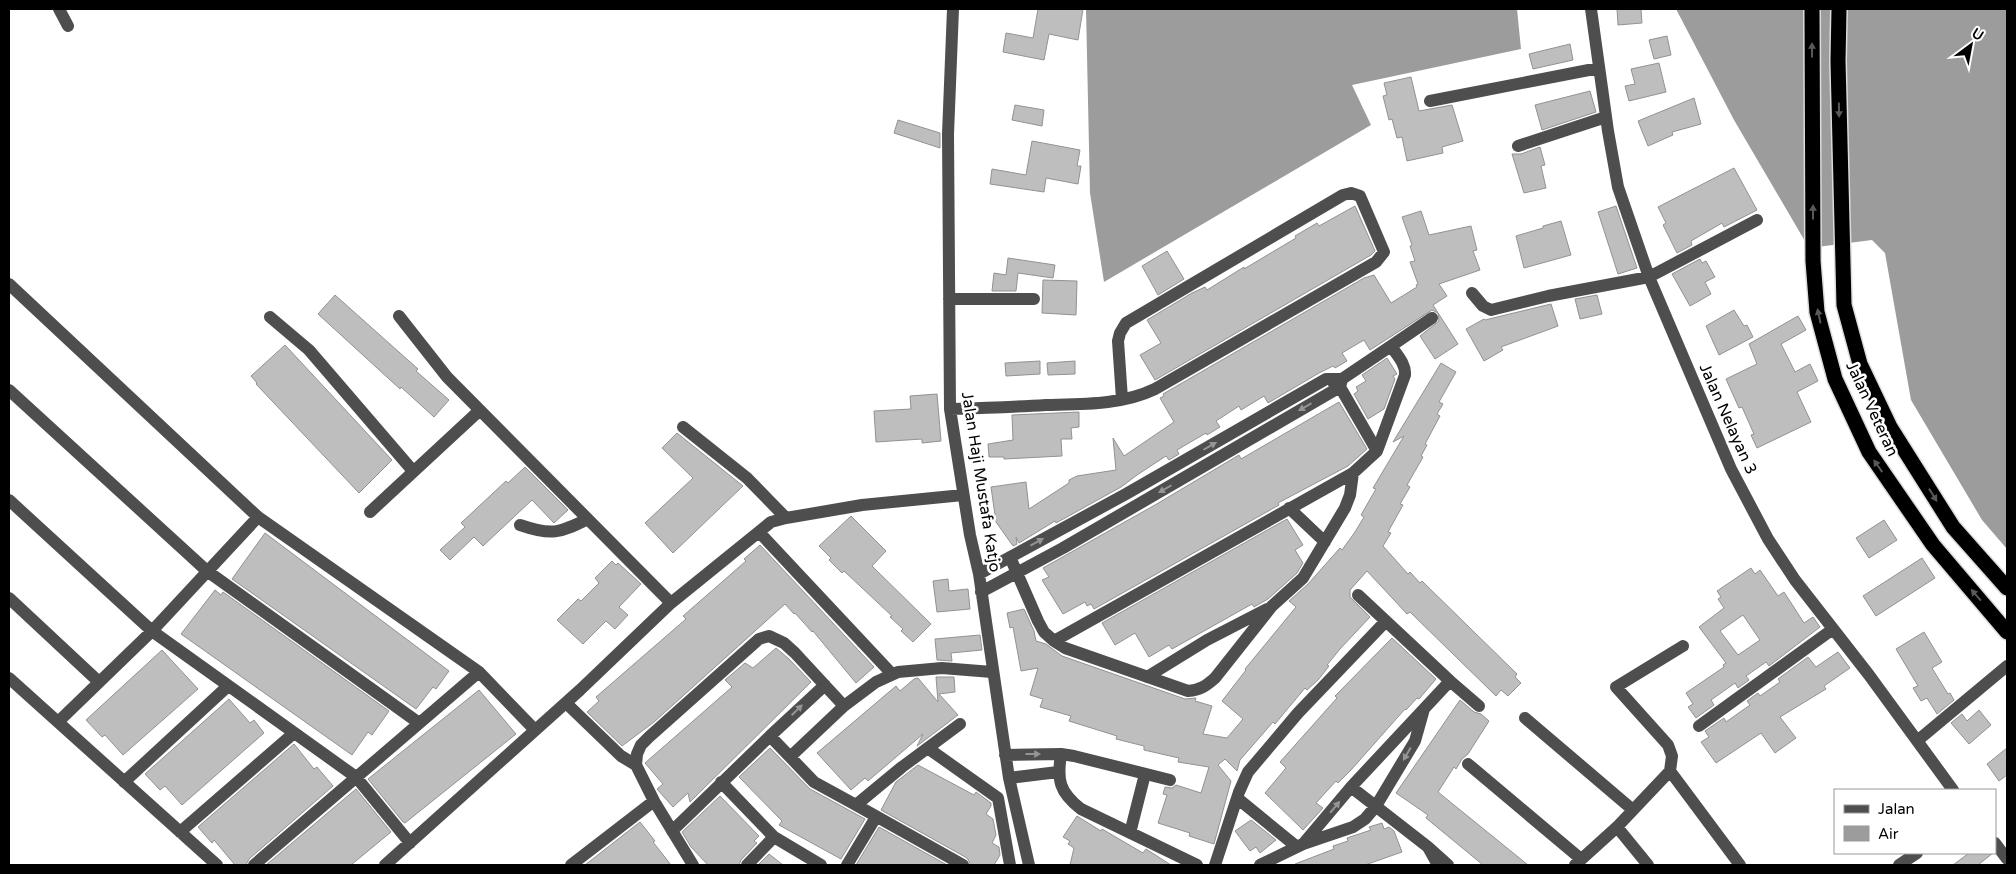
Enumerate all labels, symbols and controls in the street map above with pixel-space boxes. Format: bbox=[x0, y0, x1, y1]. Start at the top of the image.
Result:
north arrow bbox=[1946, 20, 1996, 70]
text: U bbox=[1969, 24, 1987, 44]
one-way arrow bbox=[1808, 41, 1816, 57]
one-way arrow bbox=[1835, 102, 1843, 118]
one-way arrow bbox=[1809, 204, 1817, 220]
one-way arrow bbox=[1815, 308, 1823, 323]
street label: Jalan Veteran bbox=[1841, 358, 1903, 460]
street label: Jalan Nelayan 3 bbox=[1695, 360, 1761, 478]
street label: Jalan Haji Mustafa Katjo bbox=[957, 390, 1005, 574]
one-way arrow bbox=[1299, 403, 1312, 412]
one-way arrow bbox=[1202, 442, 1217, 450]
one-way arrow bbox=[1873, 459, 1883, 472]
one-way arrow bbox=[1158, 485, 1172, 494]
one-way arrow bbox=[1928, 489, 1938, 502]
one-way arrow bbox=[1031, 538, 1044, 547]
one-way arrow bbox=[1970, 589, 1981, 602]
one-way arrow bbox=[791, 704, 803, 716]
one-way arrow bbox=[1403, 748, 1412, 761]
one-way arrow bbox=[1025, 750, 1041, 758]
legend bbox=[1834, 789, 1996, 854]
one-way arrow bbox=[1329, 800, 1340, 813]
text: Jalan bbox=[1878, 800, 1915, 818]
text: Air bbox=[1878, 825, 1899, 843]

